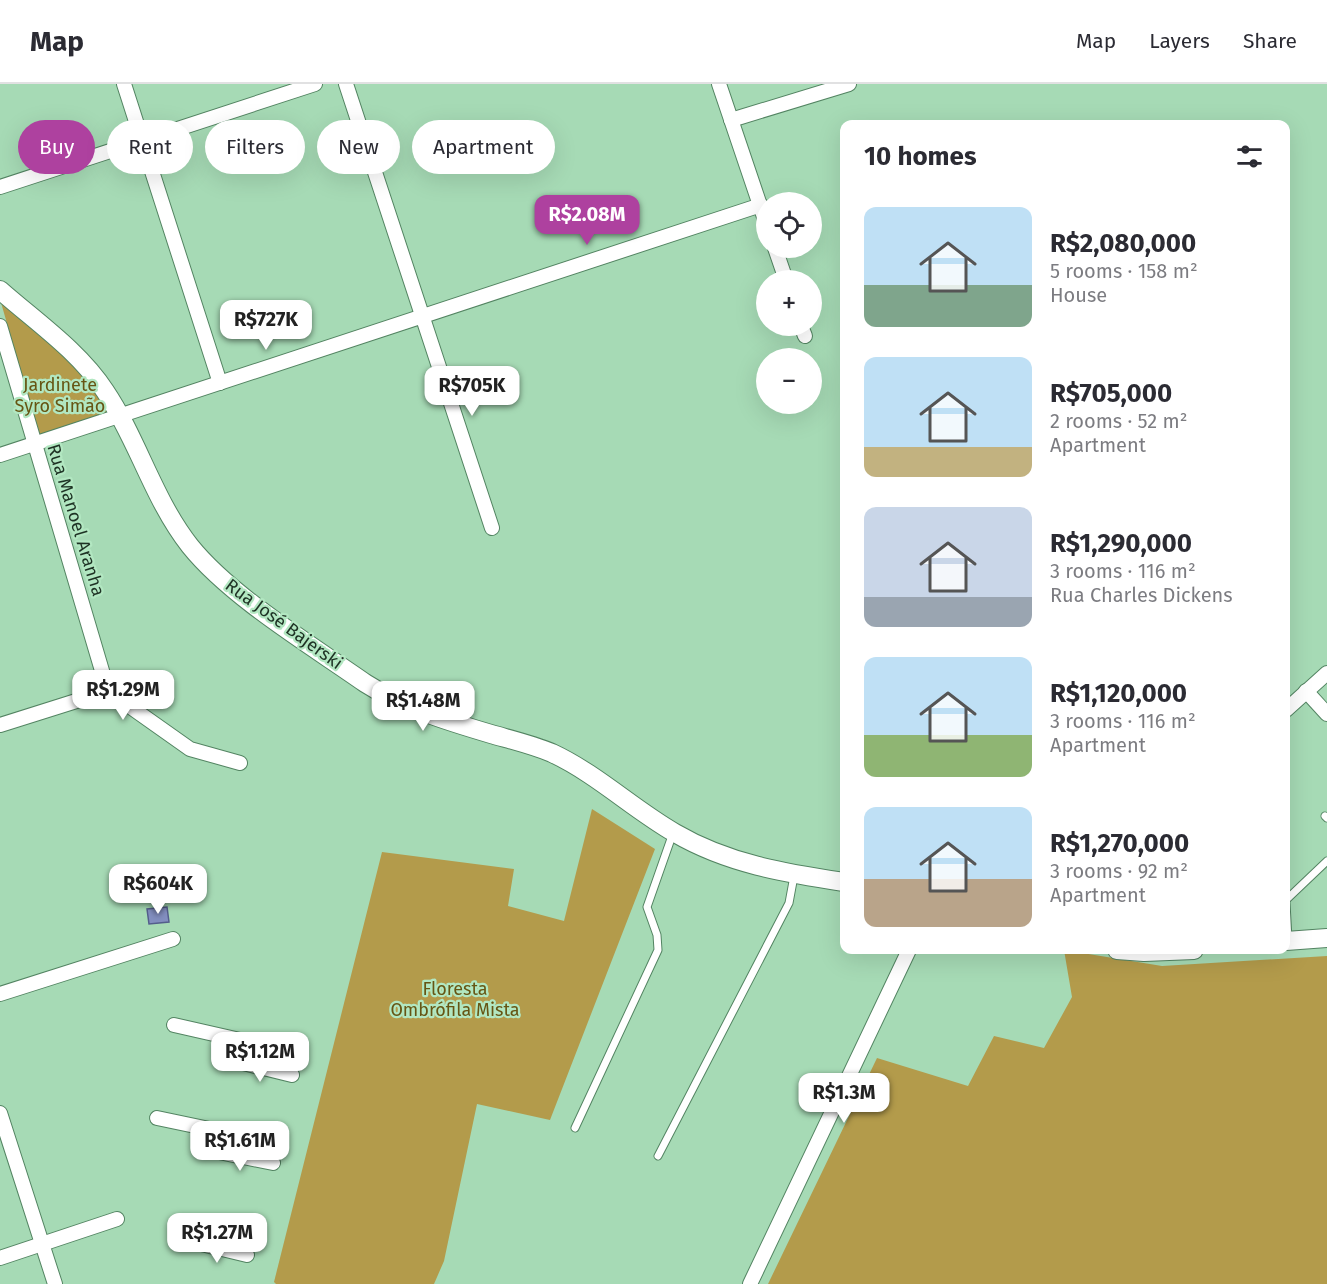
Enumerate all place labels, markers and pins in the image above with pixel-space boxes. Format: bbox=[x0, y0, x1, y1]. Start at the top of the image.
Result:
pin: R$2.08M bbox=[532, 195, 642, 246]
pin: R$727K bbox=[217, 300, 315, 351]
pin: R$705K bbox=[423, 366, 521, 417]
pin: R$1.29M bbox=[68, 670, 178, 721]
pin: R$1.48M bbox=[368, 681, 478, 732]
pin: R$604K bbox=[109, 864, 207, 915]
pin: R$1.12M bbox=[205, 1032, 315, 1083]
pin: R$1.3M bbox=[795, 1073, 893, 1124]
pin: R$1.61M bbox=[185, 1121, 295, 1172]
pin: R$1.27M bbox=[162, 1213, 272, 1264]

